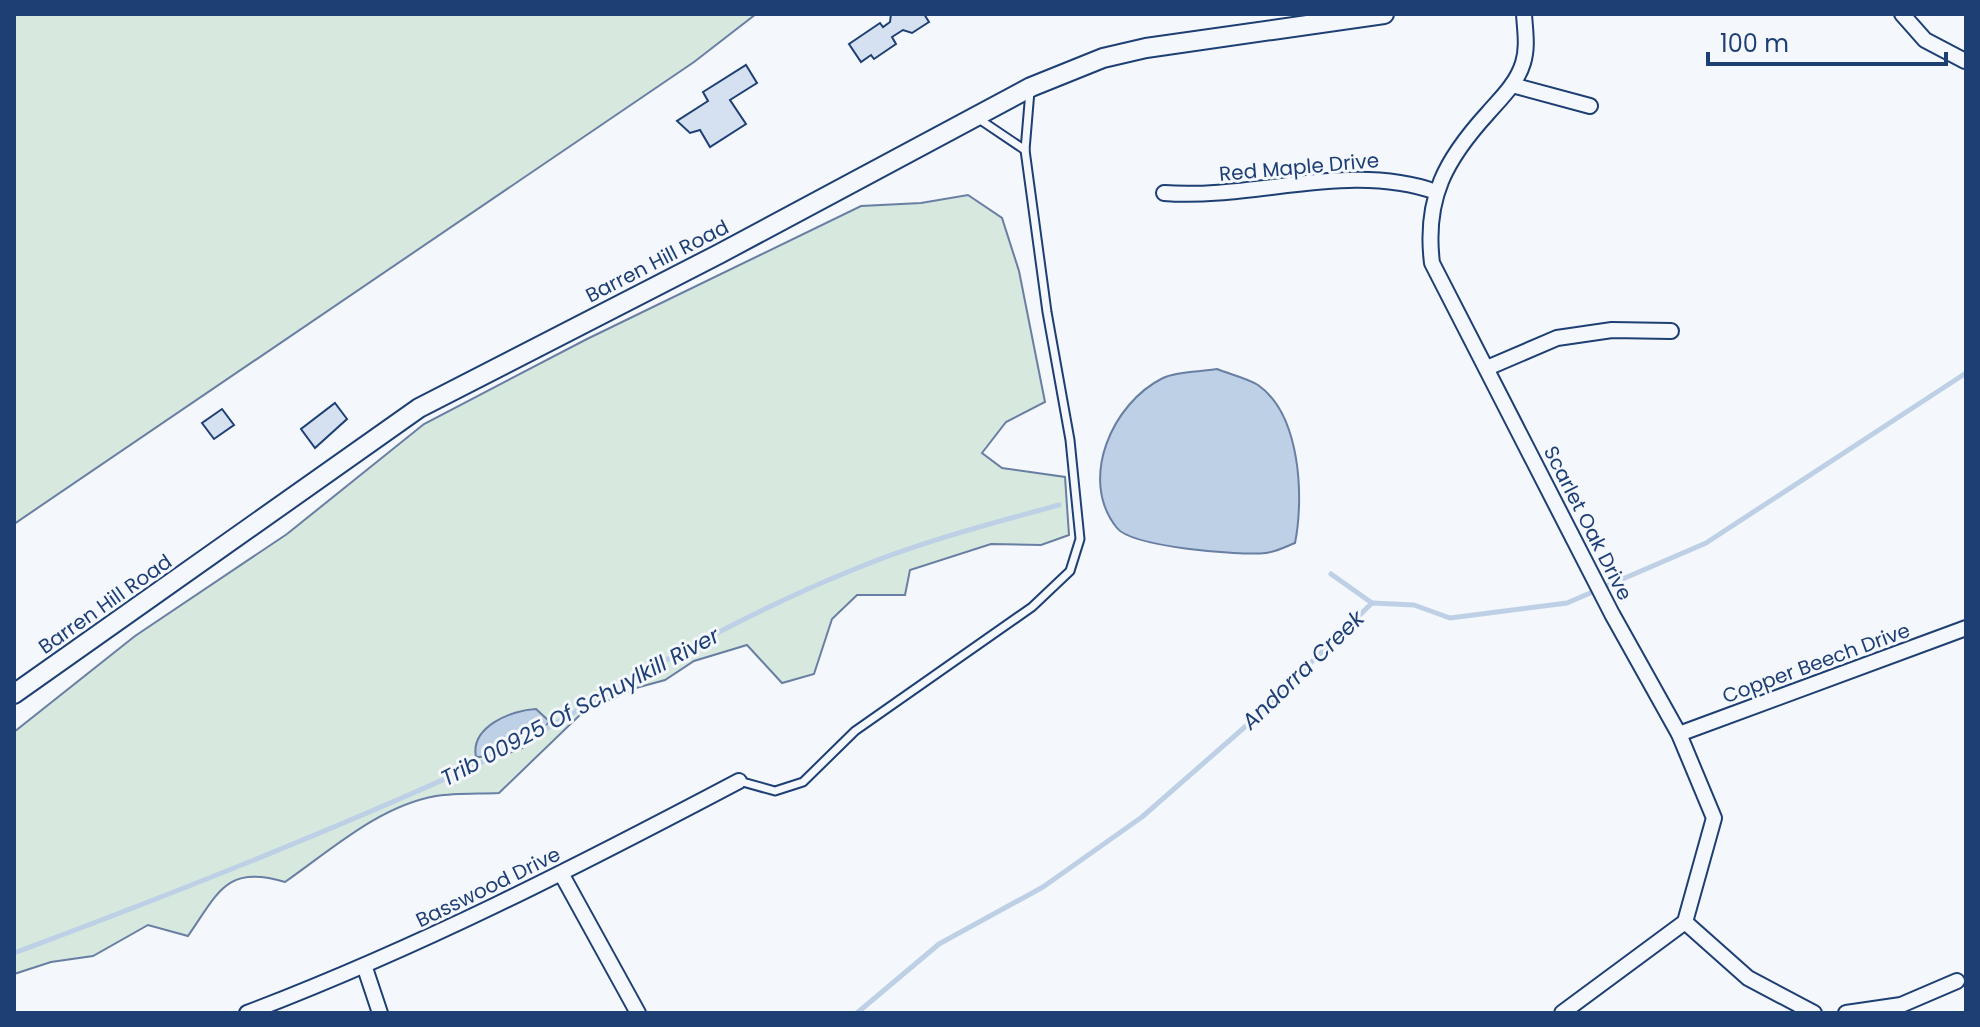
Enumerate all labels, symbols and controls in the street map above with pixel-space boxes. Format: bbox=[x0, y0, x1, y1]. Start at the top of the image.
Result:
scale bar bbox=[1708, 16, 1946, 66]
text: 100 m bbox=[1720, 27, 1789, 60]
street label: Red Maple Drive bbox=[1218, 146, 1380, 188]
street label: Barren Hill Road bbox=[581, 213, 733, 309]
street label: Scarlet Oak Drive bbox=[1537, 441, 1639, 605]
street label: Barren Hill Road bbox=[33, 547, 177, 661]
water label: Andorra Creek bbox=[1234, 602, 1372, 737]
street label: Copper Beech Drive bbox=[1718, 616, 1914, 710]
water label: Trib 00925 Of Schuylkill River bbox=[435, 620, 726, 794]
street label: Basswood Drive bbox=[411, 840, 565, 934]

